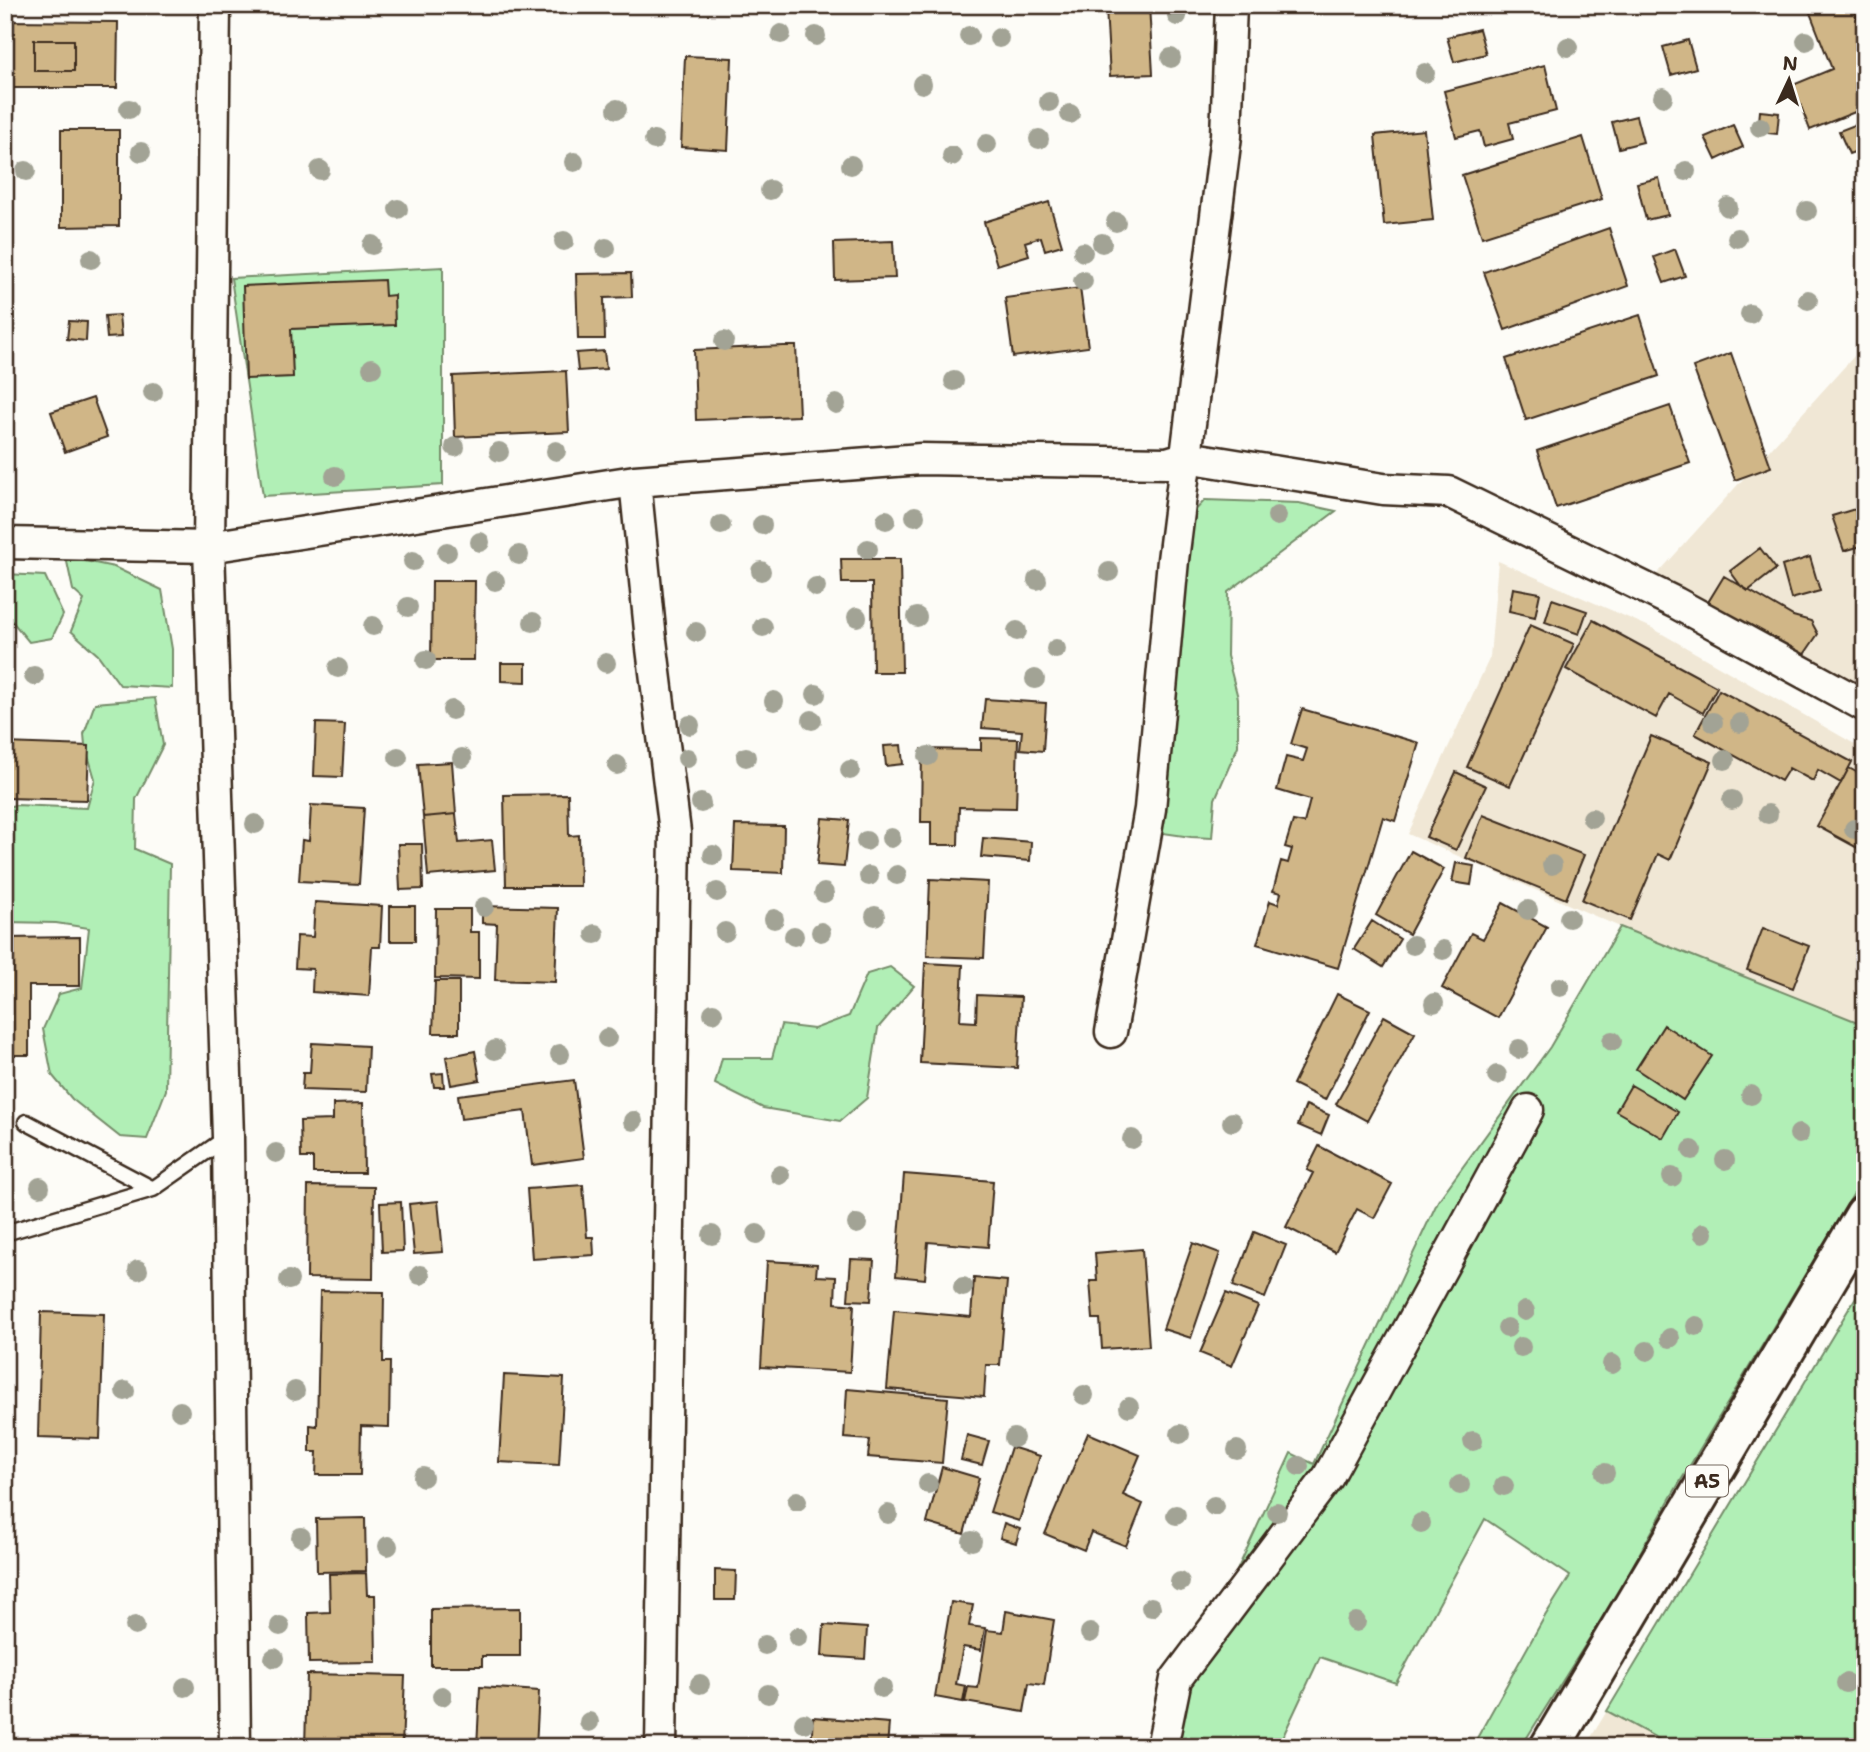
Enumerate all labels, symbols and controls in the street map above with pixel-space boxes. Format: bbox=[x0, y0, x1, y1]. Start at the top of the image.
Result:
north arrow bbox=[1755, 46, 1825, 116]
text: N bbox=[1782, 51, 1799, 77]
road number: A5 bbox=[1686, 1466, 1728, 1497]

